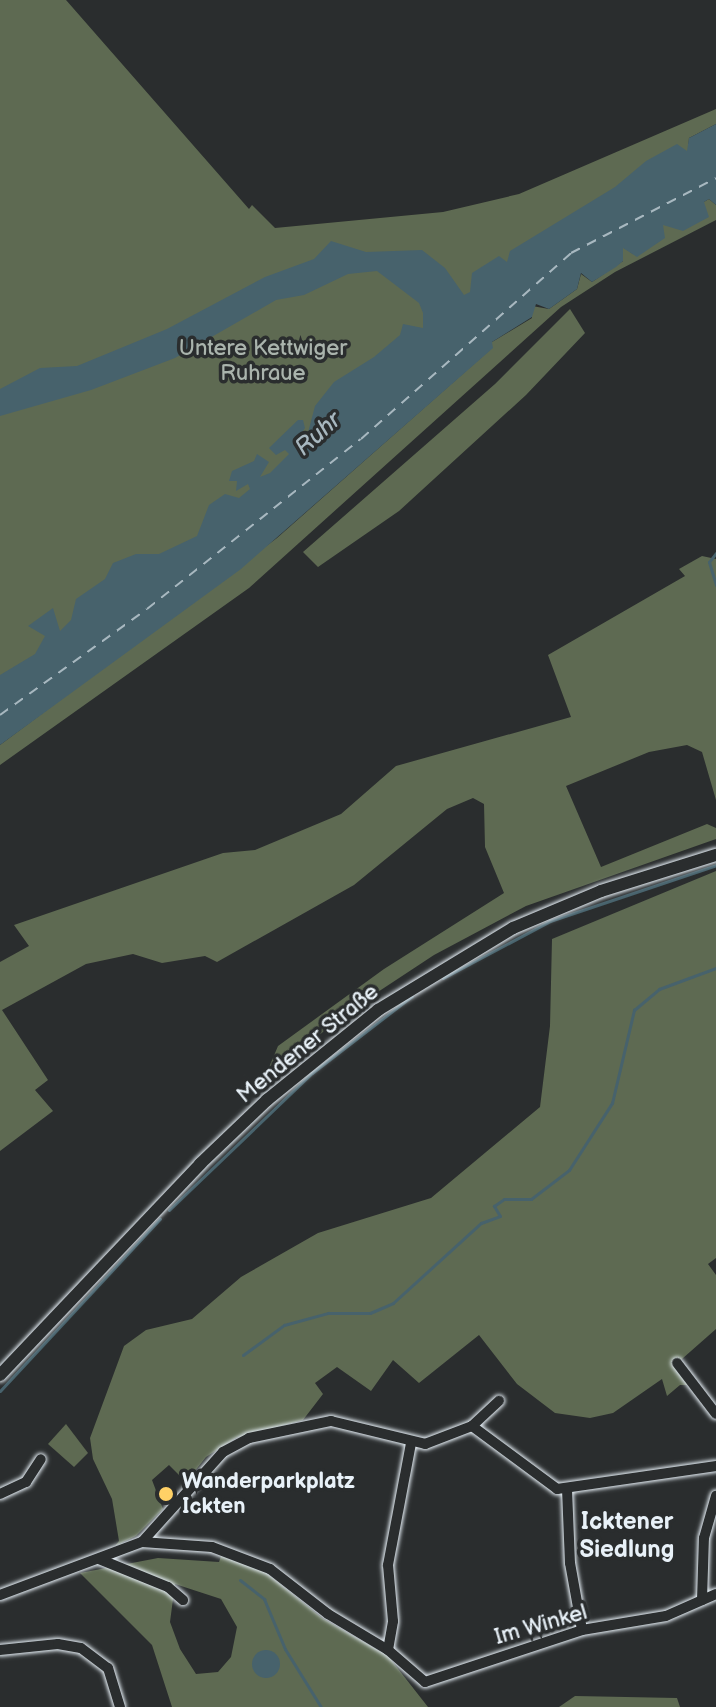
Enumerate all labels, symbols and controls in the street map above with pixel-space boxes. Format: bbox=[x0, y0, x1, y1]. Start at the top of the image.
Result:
park label: Untere Kettwiger Ruhraue bbox=[179, 335, 347, 386]
water label: Ruhr bbox=[289, 406, 347, 462]
street label: Mendener Straße bbox=[232, 979, 384, 1109]
place label: Wanderparkplatz Ickten bbox=[182, 1468, 355, 1520]
marker: Wanderparkplatz Ickten bbox=[157, 1485, 175, 1503]
district label: Icktener Siedlung bbox=[580, 1508, 674, 1564]
street label: Im Winkel bbox=[491, 1599, 591, 1651]

